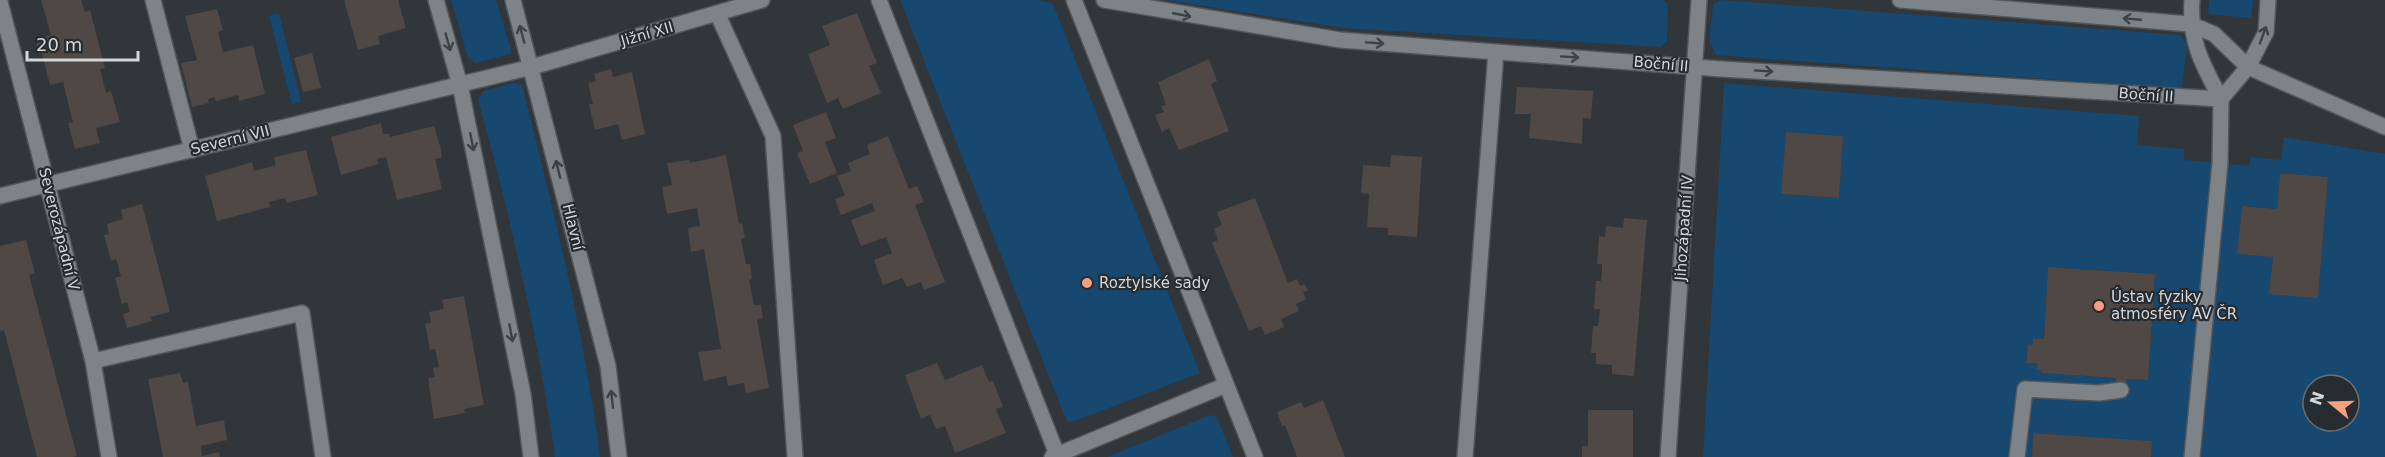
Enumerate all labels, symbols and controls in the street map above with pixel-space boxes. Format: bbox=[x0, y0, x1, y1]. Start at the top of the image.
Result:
one-way arrow bbox=[1172, 9, 1192, 20]
one-way arrow bbox=[2122, 13, 2142, 24]
street label: Jižní XII bbox=[618, 18, 675, 50]
scale bar bbox=[27, 24, 138, 62]
one-way arrow bbox=[516, 25, 528, 44]
one-way arrow bbox=[2258, 26, 2269, 44]
one-way arrow bbox=[443, 32, 455, 51]
text: 20 m bbox=[36, 34, 82, 55]
one-way arrow bbox=[1365, 38, 1385, 49]
one-way arrow bbox=[1559, 52, 1579, 63]
street label: Boční II bbox=[1633, 53, 1689, 75]
one-way arrow bbox=[1754, 66, 1774, 77]
street label: Boční II bbox=[2118, 84, 2174, 106]
street label: Severní VII bbox=[189, 122, 271, 158]
one-way arrow bbox=[467, 132, 478, 151]
one-way arrow bbox=[551, 159, 563, 178]
street label: Severozápadní V bbox=[35, 166, 83, 293]
street label: Jihozápadní IV bbox=[1671, 174, 1697, 282]
street label: Hlavní bbox=[559, 202, 588, 253]
place label: Roztylské sady bbox=[1099, 274, 1210, 292]
marker: Roztylské sady bbox=[1080, 276, 1094, 290]
place label: Ústav fyziky atmosféry AV ČR bbox=[2111, 287, 2237, 323]
marker: Ústav fyziky atmosféry AV ČR bbox=[2092, 299, 2106, 313]
one-way arrow bbox=[506, 323, 517, 342]
north arrow bbox=[2301, 373, 2361, 433]
one-way arrow bbox=[607, 389, 618, 409]
text: N bbox=[2306, 389, 2328, 408]

